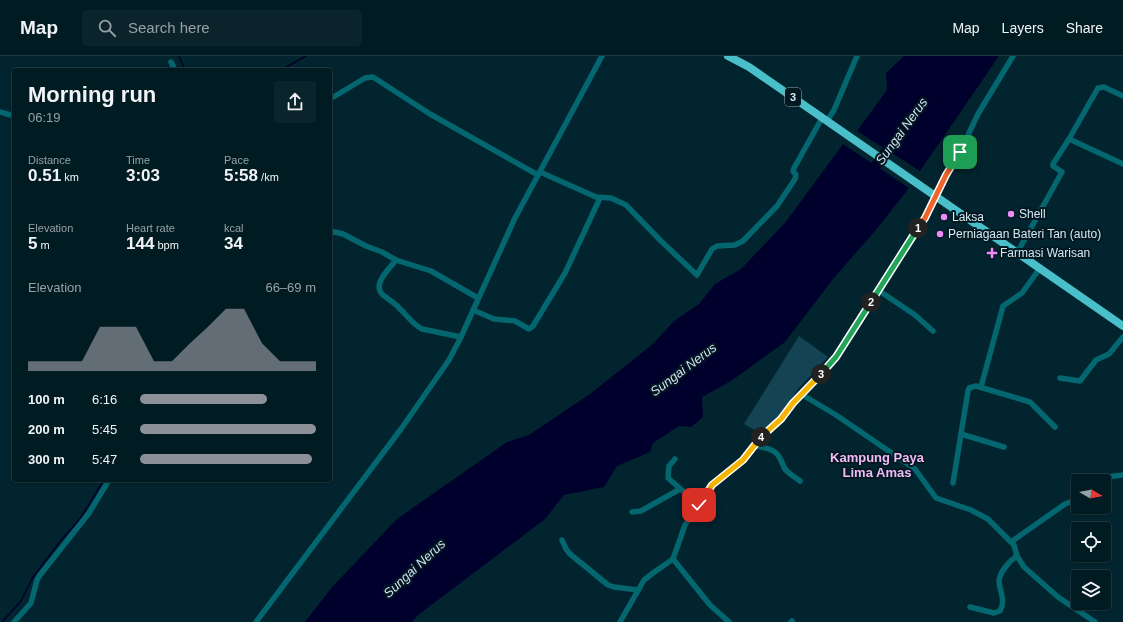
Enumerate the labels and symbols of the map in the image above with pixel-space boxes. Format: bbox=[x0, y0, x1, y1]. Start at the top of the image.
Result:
road number: 3 bbox=[785, 88, 801, 106]
water label: Sungai Nerus bbox=[872, 95, 931, 168]
pin bbox=[943, 135, 977, 169]
place label: Shell bbox=[1019, 207, 1046, 221]
marker: Shell bbox=[1006, 209, 1016, 219]
place label: Laksa bbox=[952, 210, 984, 224]
marker: Laksa bbox=[939, 212, 949, 222]
pin: 1 bbox=[908, 218, 928, 238]
place label: Perniagaan Bateri Tan (auto) bbox=[948, 227, 1101, 241]
marker: Perniagaan Bateri Tan (auto) bbox=[935, 229, 945, 239]
place label: Farmasi Warisan bbox=[1000, 246, 1090, 260]
marker: Farmasi Warisan bbox=[987, 248, 997, 258]
pin: 2 bbox=[861, 292, 881, 312]
water label: Sungai Nerus bbox=[647, 339, 720, 399]
pin: 3 bbox=[811, 364, 831, 384]
pin: 4 bbox=[751, 427, 771, 447]
district label: Kampung Paya Lima Amas bbox=[830, 450, 925, 480]
north arrow bbox=[1071, 474, 1111, 514]
pin bbox=[682, 488, 716, 522]
water label: Sungai Nerus bbox=[380, 536, 449, 601]

